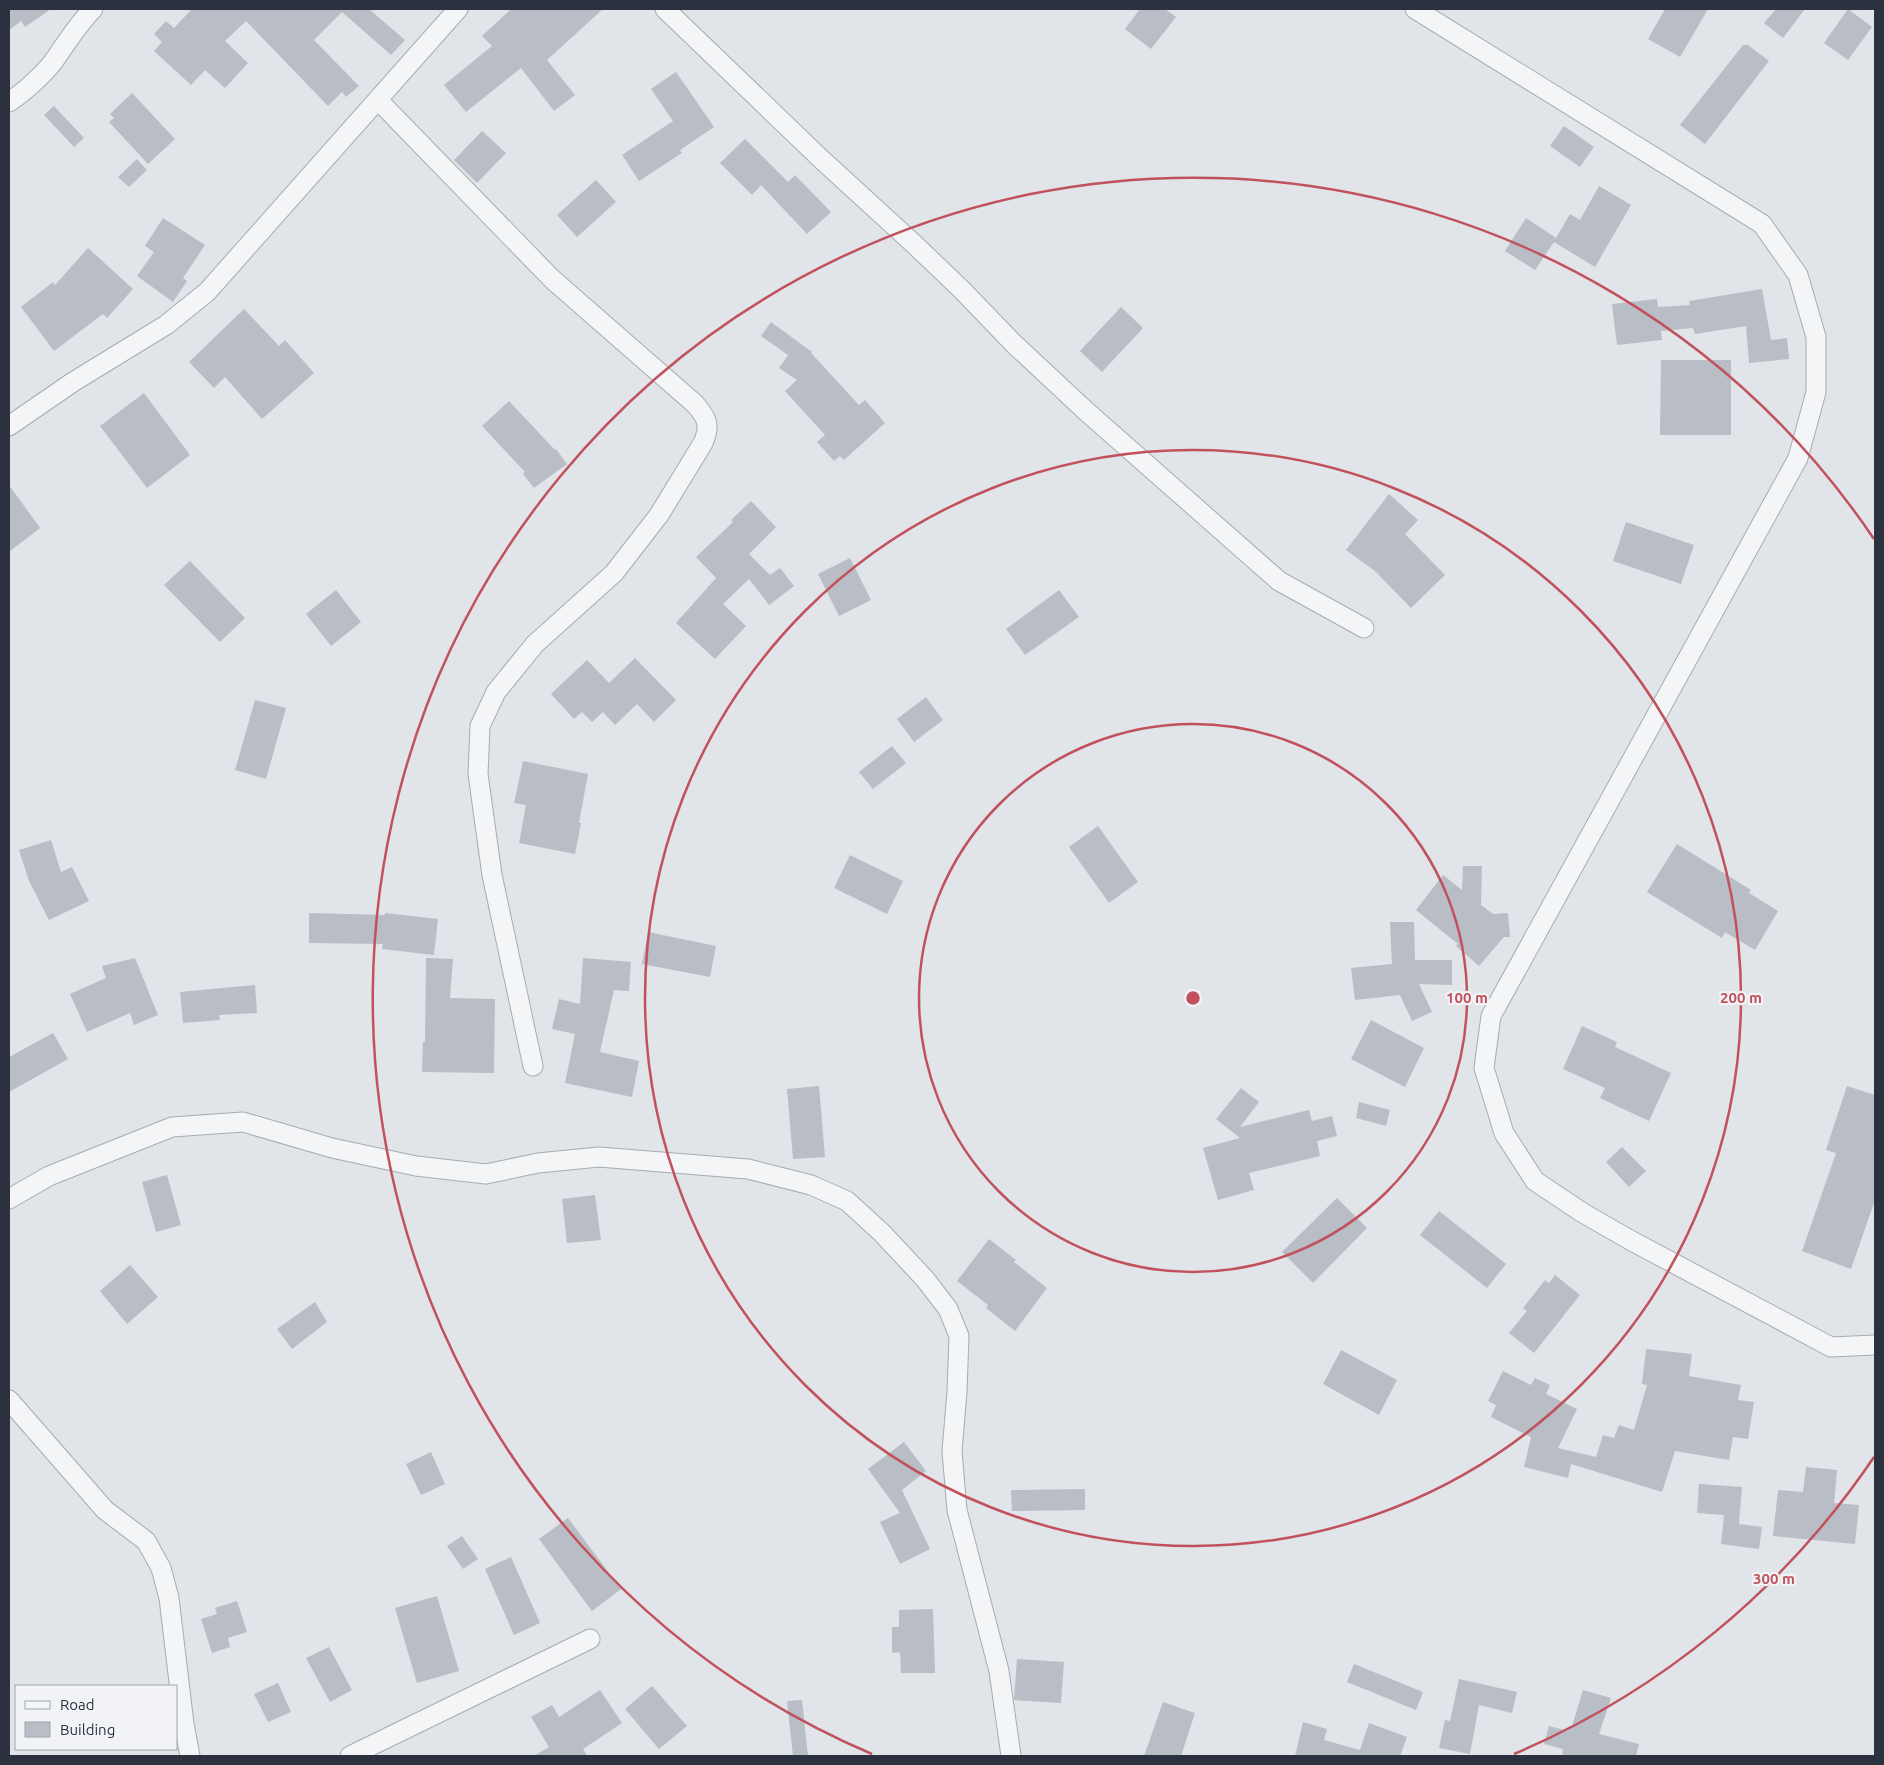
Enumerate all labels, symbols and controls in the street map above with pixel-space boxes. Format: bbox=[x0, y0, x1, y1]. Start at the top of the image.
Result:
centre of rings bbox=[1184, 989, 1202, 1007]
text: 100 m bbox=[1446, 989, 1488, 1006]
text: 200 m bbox=[1720, 989, 1762, 1006]
text: 300 m bbox=[1753, 1570, 1795, 1587]
legend bbox=[15, 1685, 178, 1750]
text: Road bbox=[60, 1696, 95, 1713]
text: Building bbox=[60, 1721, 115, 1738]

